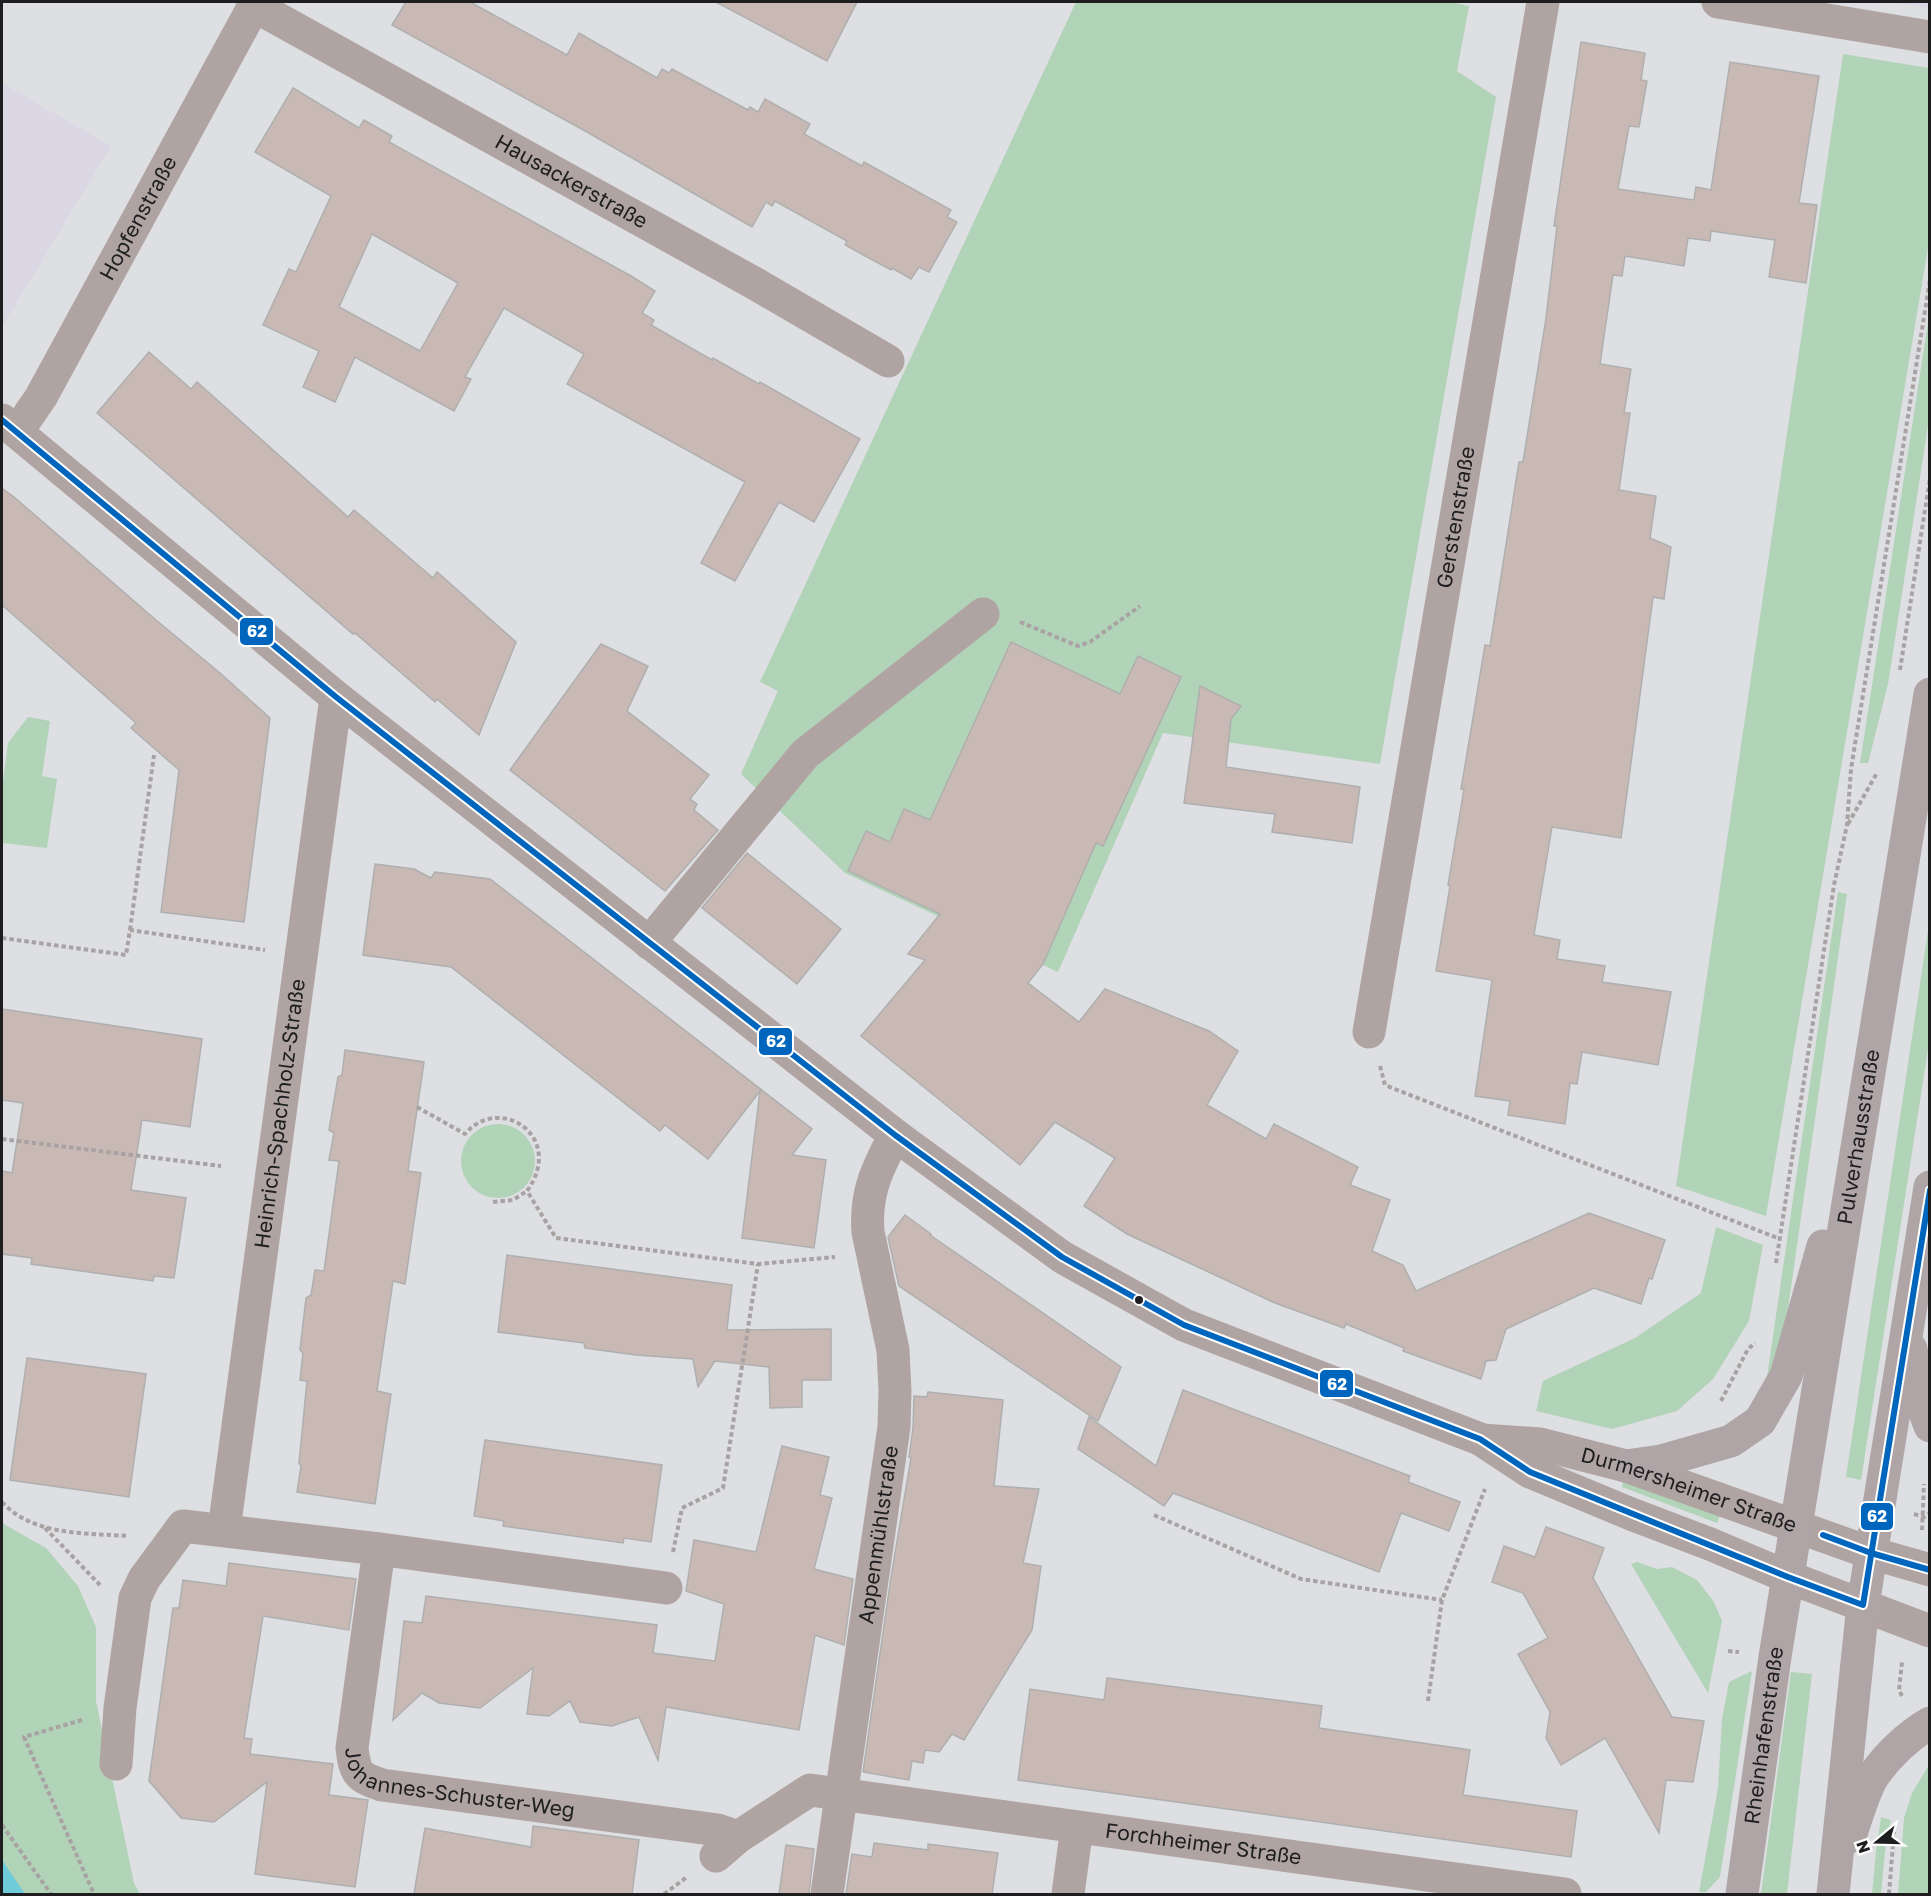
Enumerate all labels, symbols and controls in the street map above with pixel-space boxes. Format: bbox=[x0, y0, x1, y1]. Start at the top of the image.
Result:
street label: Hausackerstraße bbox=[491, 128, 653, 234]
street label: Hopfenstraße bbox=[93, 151, 182, 284]
street label: Gerstenstraße bbox=[1430, 444, 1480, 590]
line badge: 62 bbox=[239, 617, 274, 646]
text: 62 bbox=[247, 621, 267, 641]
street label: Heinrich-Spachholz-Straße bbox=[248, 977, 310, 1250]
line badge: 62 bbox=[758, 1027, 793, 1056]
text: 62 bbox=[766, 1031, 786, 1051]
street label: Pulverhausstraße bbox=[1831, 1047, 1885, 1226]
unlabelled marker bbox=[1133, 1294, 1145, 1306]
line badge: 62 bbox=[1319, 1369, 1354, 1398]
text: 62 bbox=[1327, 1374, 1347, 1394]
street label: Durmersheimer Straße bbox=[1578, 1441, 1801, 1538]
street label: Appenmühlstraße bbox=[852, 1444, 903, 1625]
line badge: 62 bbox=[1860, 1502, 1894, 1531]
text: 62 bbox=[1867, 1506, 1887, 1526]
street label: Rheinhafenstraße bbox=[1738, 1645, 1788, 1826]
street label: Johannes-Schuster-Weg bbox=[340, 1746, 577, 1823]
north arrow bbox=[1847, 1812, 1907, 1872]
street label: Forchheimer Straße bbox=[1104, 1817, 1303, 1870]
text: N bbox=[1851, 1838, 1874, 1856]

